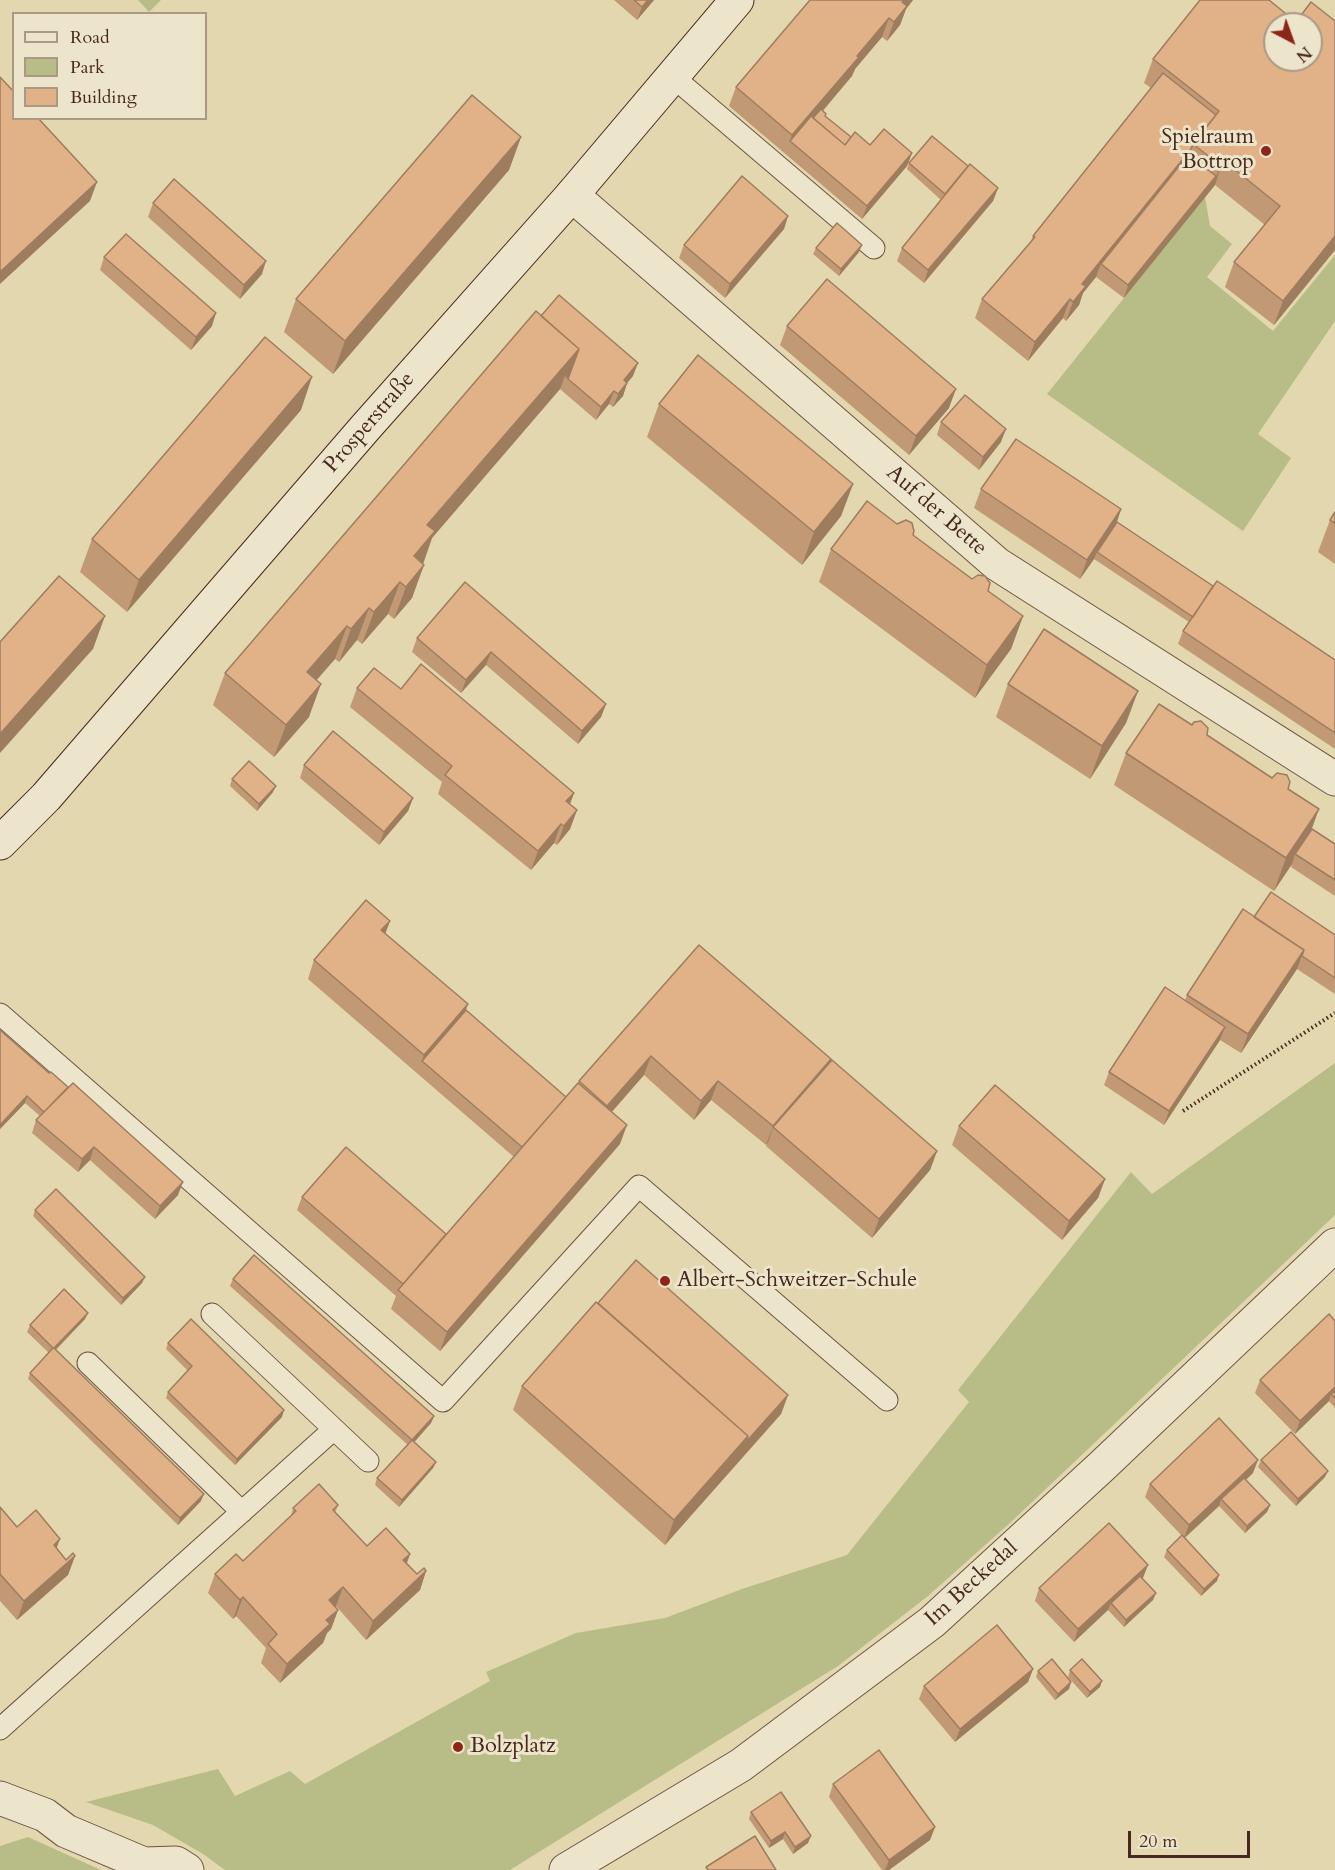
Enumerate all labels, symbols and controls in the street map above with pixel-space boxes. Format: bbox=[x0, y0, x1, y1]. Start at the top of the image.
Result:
legend bbox=[12, 12, 207, 120]
north arrow bbox=[1263, 12, 1323, 72]
text: Road bbox=[70, 25, 110, 50]
text: N bbox=[1291, 41, 1316, 67]
text: Park bbox=[70, 55, 105, 80]
text: Building bbox=[70, 85, 137, 110]
place label: Spielraum Bottrop bbox=[1161, 125, 1254, 176]
marker: Spielraum Bottrop bbox=[1259, 144, 1273, 158]
street label: Prosperstraße bbox=[319, 367, 421, 479]
street label: Auf der Bette bbox=[880, 460, 992, 562]
place label: Albert-Schweitzer-Schule bbox=[677, 1268, 917, 1294]
marker: Albert-Schweitzer-Schule bbox=[658, 1274, 672, 1288]
street label: Im Beckedal bbox=[920, 1536, 1024, 1632]
place label: Bolzplatz bbox=[470, 1734, 556, 1760]
marker: Bolzplatz bbox=[451, 1740, 465, 1754]
scale bar bbox=[1131, 1819, 1252, 1857]
text: 20 m bbox=[1139, 1829, 1178, 1854]

